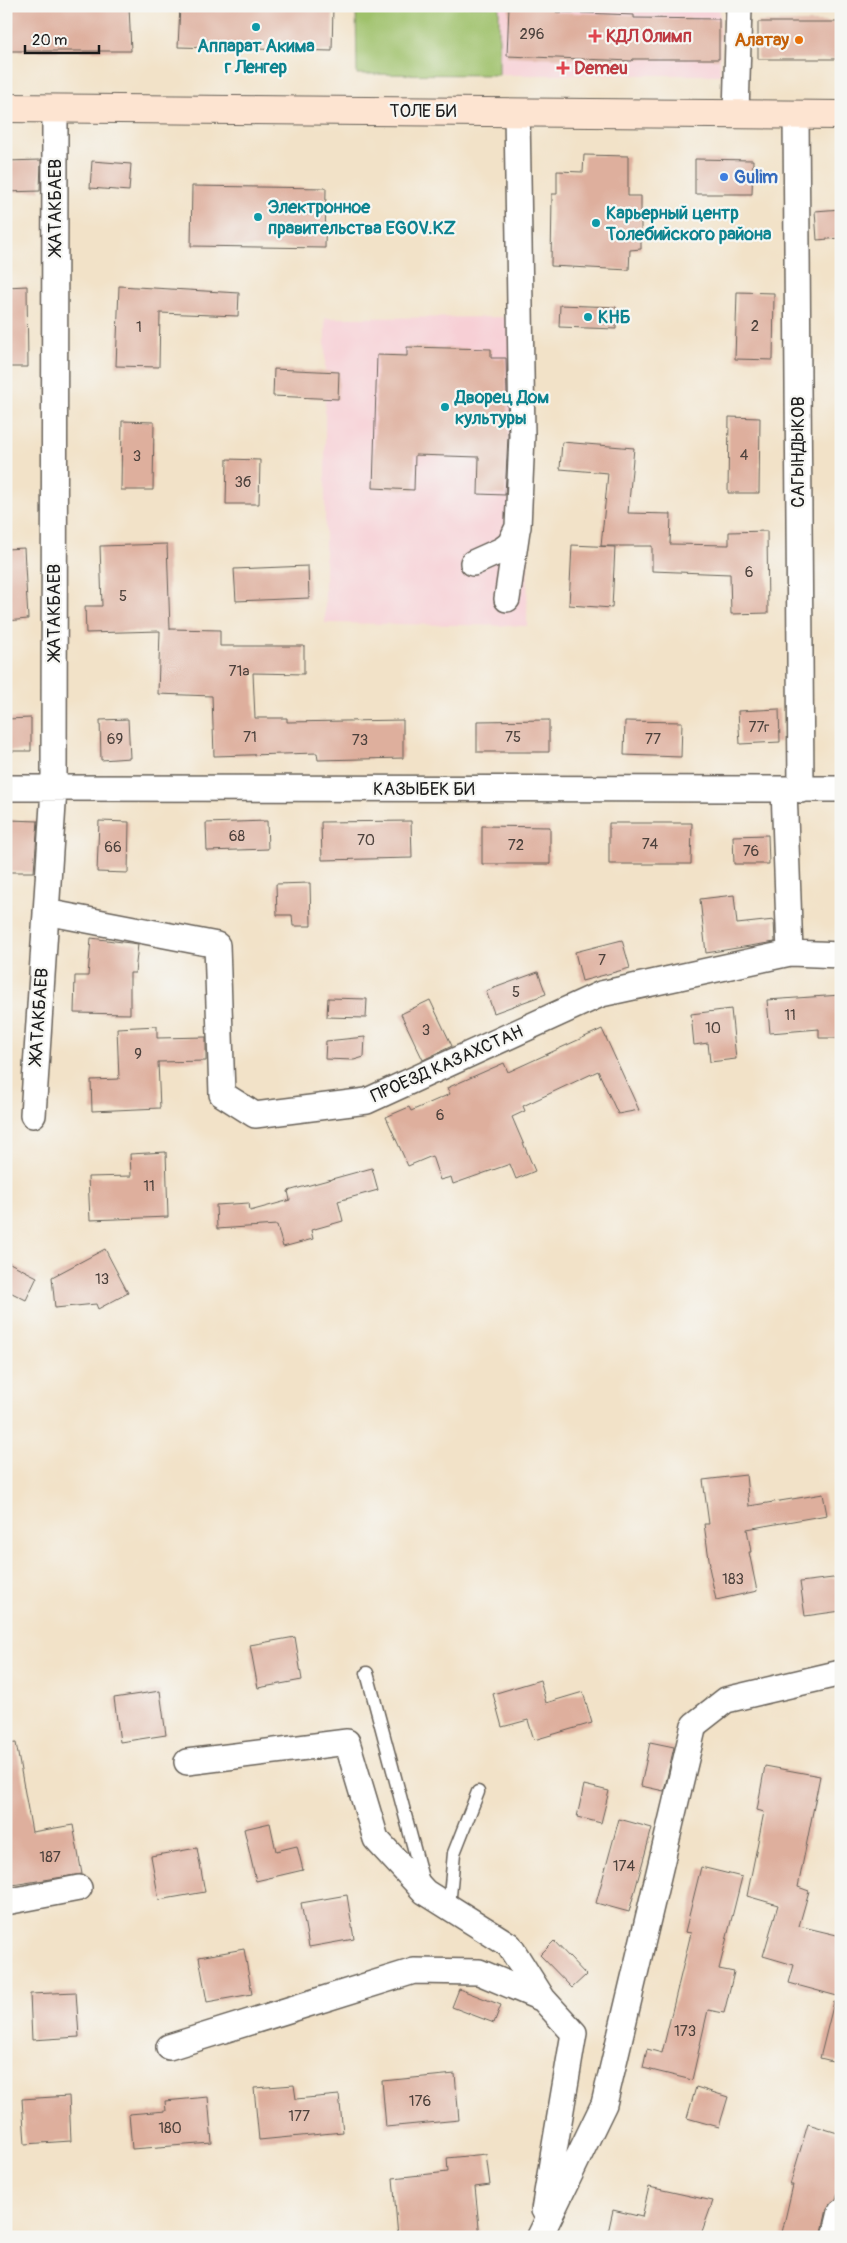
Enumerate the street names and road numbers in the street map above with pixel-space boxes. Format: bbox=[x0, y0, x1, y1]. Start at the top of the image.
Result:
street label: ТОЛЕ БИ bbox=[389, 100, 457, 123]
street label: ЖАТАКБАЕВ bbox=[44, 159, 67, 258]
street label: САГЫНДЫКОВ bbox=[787, 396, 810, 508]
street label: ЖАТАКБАЕВ bbox=[43, 564, 66, 663]
street label: КАЗЫБЕК БИ bbox=[373, 778, 475, 801]
street label: ЖАТАКБАЕВ bbox=[24, 967, 54, 1068]
street label: ПРОЕЗД КАЗАХСТАН bbox=[367, 1020, 527, 1108]

